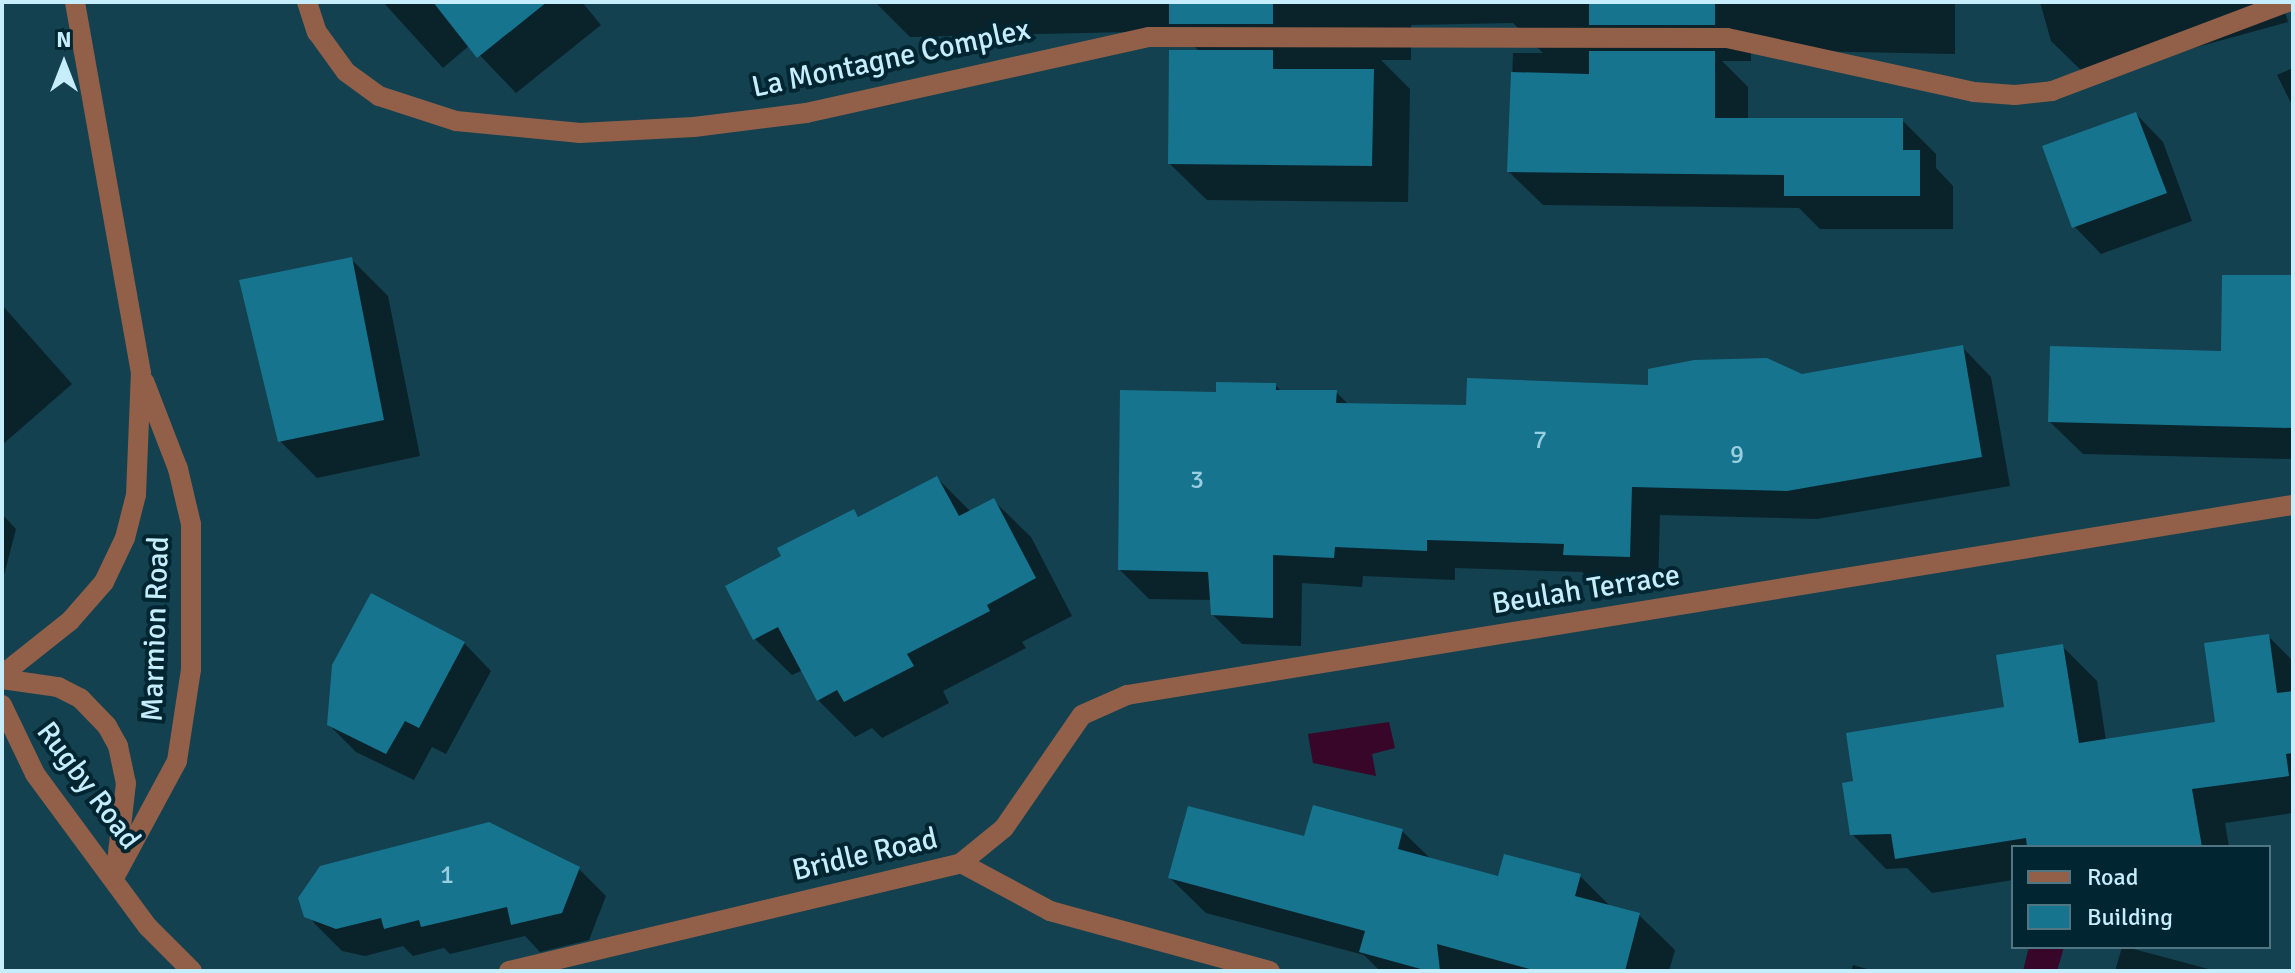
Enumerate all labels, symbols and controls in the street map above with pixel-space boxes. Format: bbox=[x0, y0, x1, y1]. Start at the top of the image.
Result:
street label: La Montagne Complex bbox=[749, 12, 1033, 106]
north arrow bbox=[24, 24, 104, 104]
text: N bbox=[56, 26, 72, 53]
house number: 7 bbox=[1533, 425, 1547, 457]
house number: 9 bbox=[1730, 440, 1744, 472]
house number: 3 bbox=[1190, 465, 1204, 497]
street label: Marmion Road bbox=[135, 536, 177, 722]
street label: Beulah Terrace bbox=[1489, 557, 1683, 623]
street label: Rugby Road bbox=[28, 715, 148, 857]
street label: Bridle Road bbox=[789, 821, 941, 889]
legend bbox=[2011, 845, 2271, 949]
house number: 1 bbox=[440, 860, 454, 892]
text: Road bbox=[2087, 862, 2138, 892]
text: Building bbox=[2087, 902, 2173, 932]

